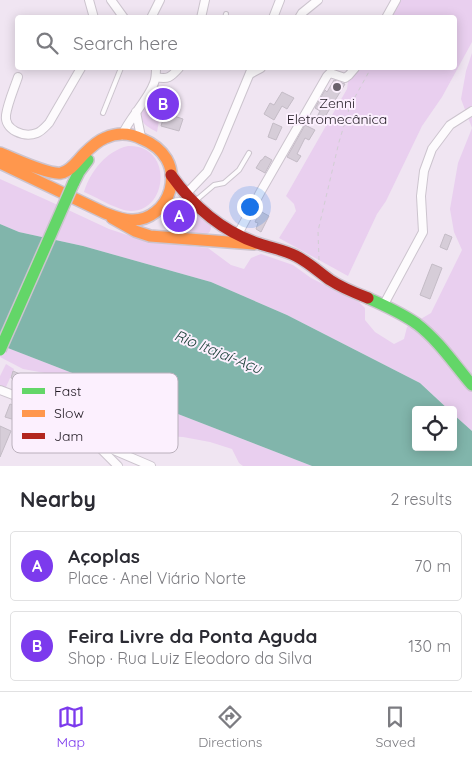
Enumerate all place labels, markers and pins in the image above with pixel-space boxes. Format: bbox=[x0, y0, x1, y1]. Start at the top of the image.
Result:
marker: Zenni Eletromecânica bbox=[331, 81, 343, 93]
pin: B bbox=[147, 85, 179, 123]
place label: Zenni Eletromecânica bbox=[287, 94, 387, 128]
pin: A bbox=[163, 197, 195, 235]

